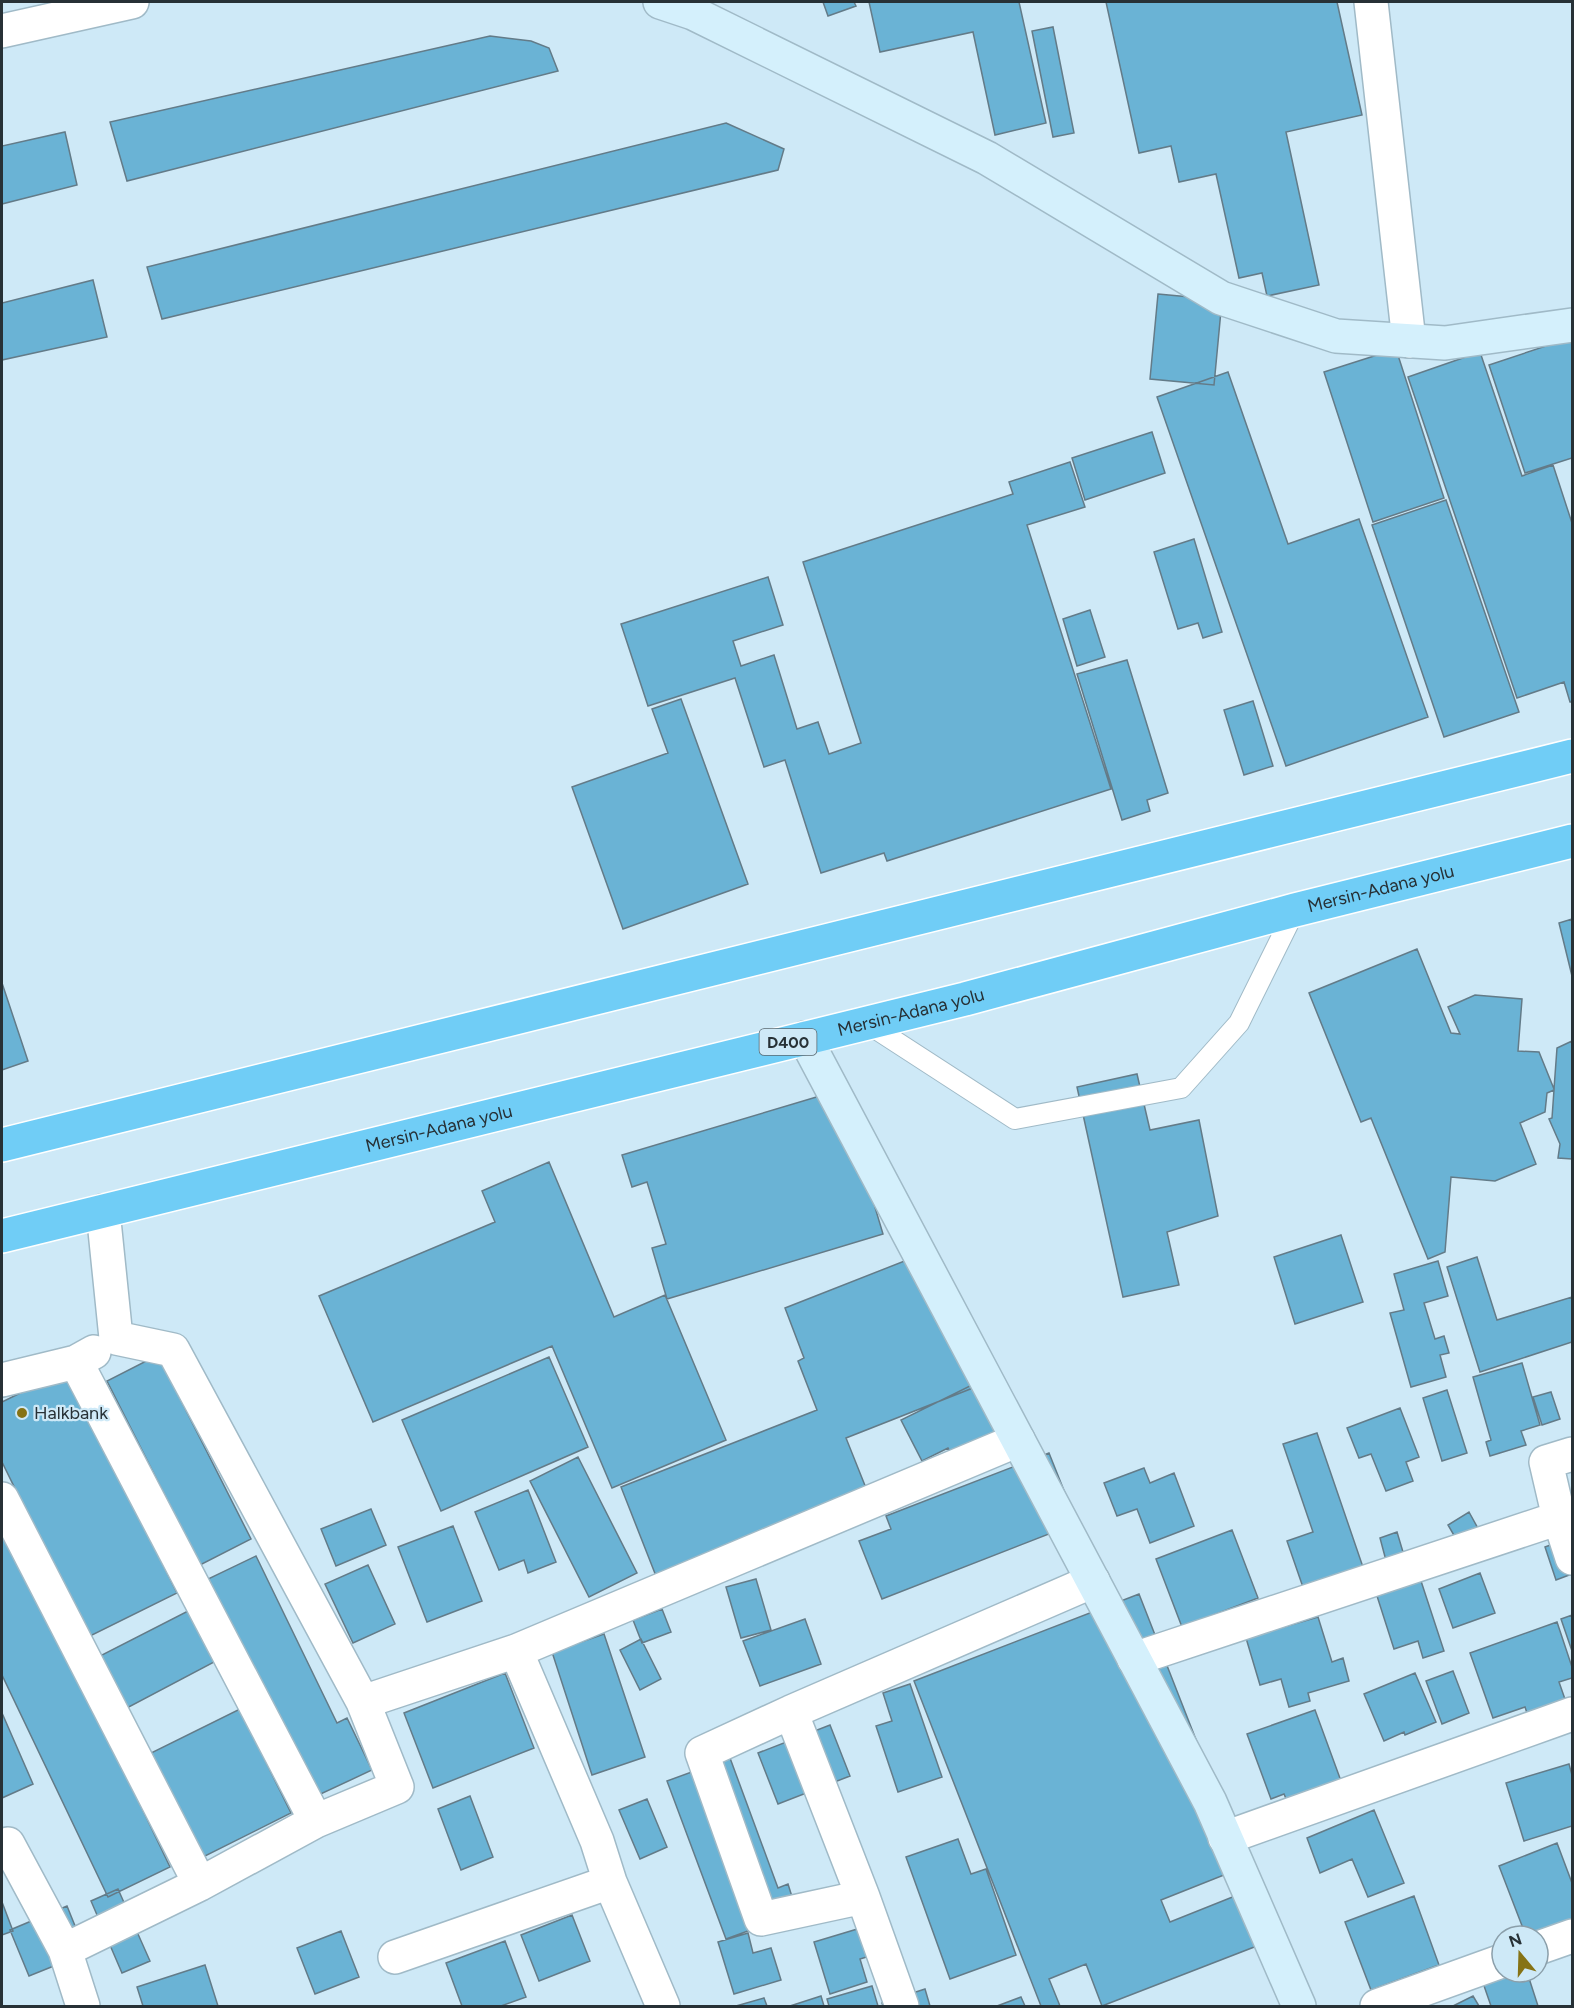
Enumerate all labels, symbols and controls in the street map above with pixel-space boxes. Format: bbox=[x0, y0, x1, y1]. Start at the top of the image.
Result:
street label: Mersin-Adana yolu bbox=[1305, 860, 1457, 917]
street label: Mersin-Adana yolu bbox=[835, 983, 987, 1041]
road number: D400 bbox=[760, 1029, 816, 1055]
street label: Mersin-Adana yolu bbox=[363, 1100, 515, 1157]
place label: Halkbank bbox=[34, 1402, 108, 1424]
marker: Halkbank bbox=[15, 1406, 29, 1420]
north arrow bbox=[1490, 1924, 1550, 1984]
text: N bbox=[1506, 1929, 1524, 1951]

